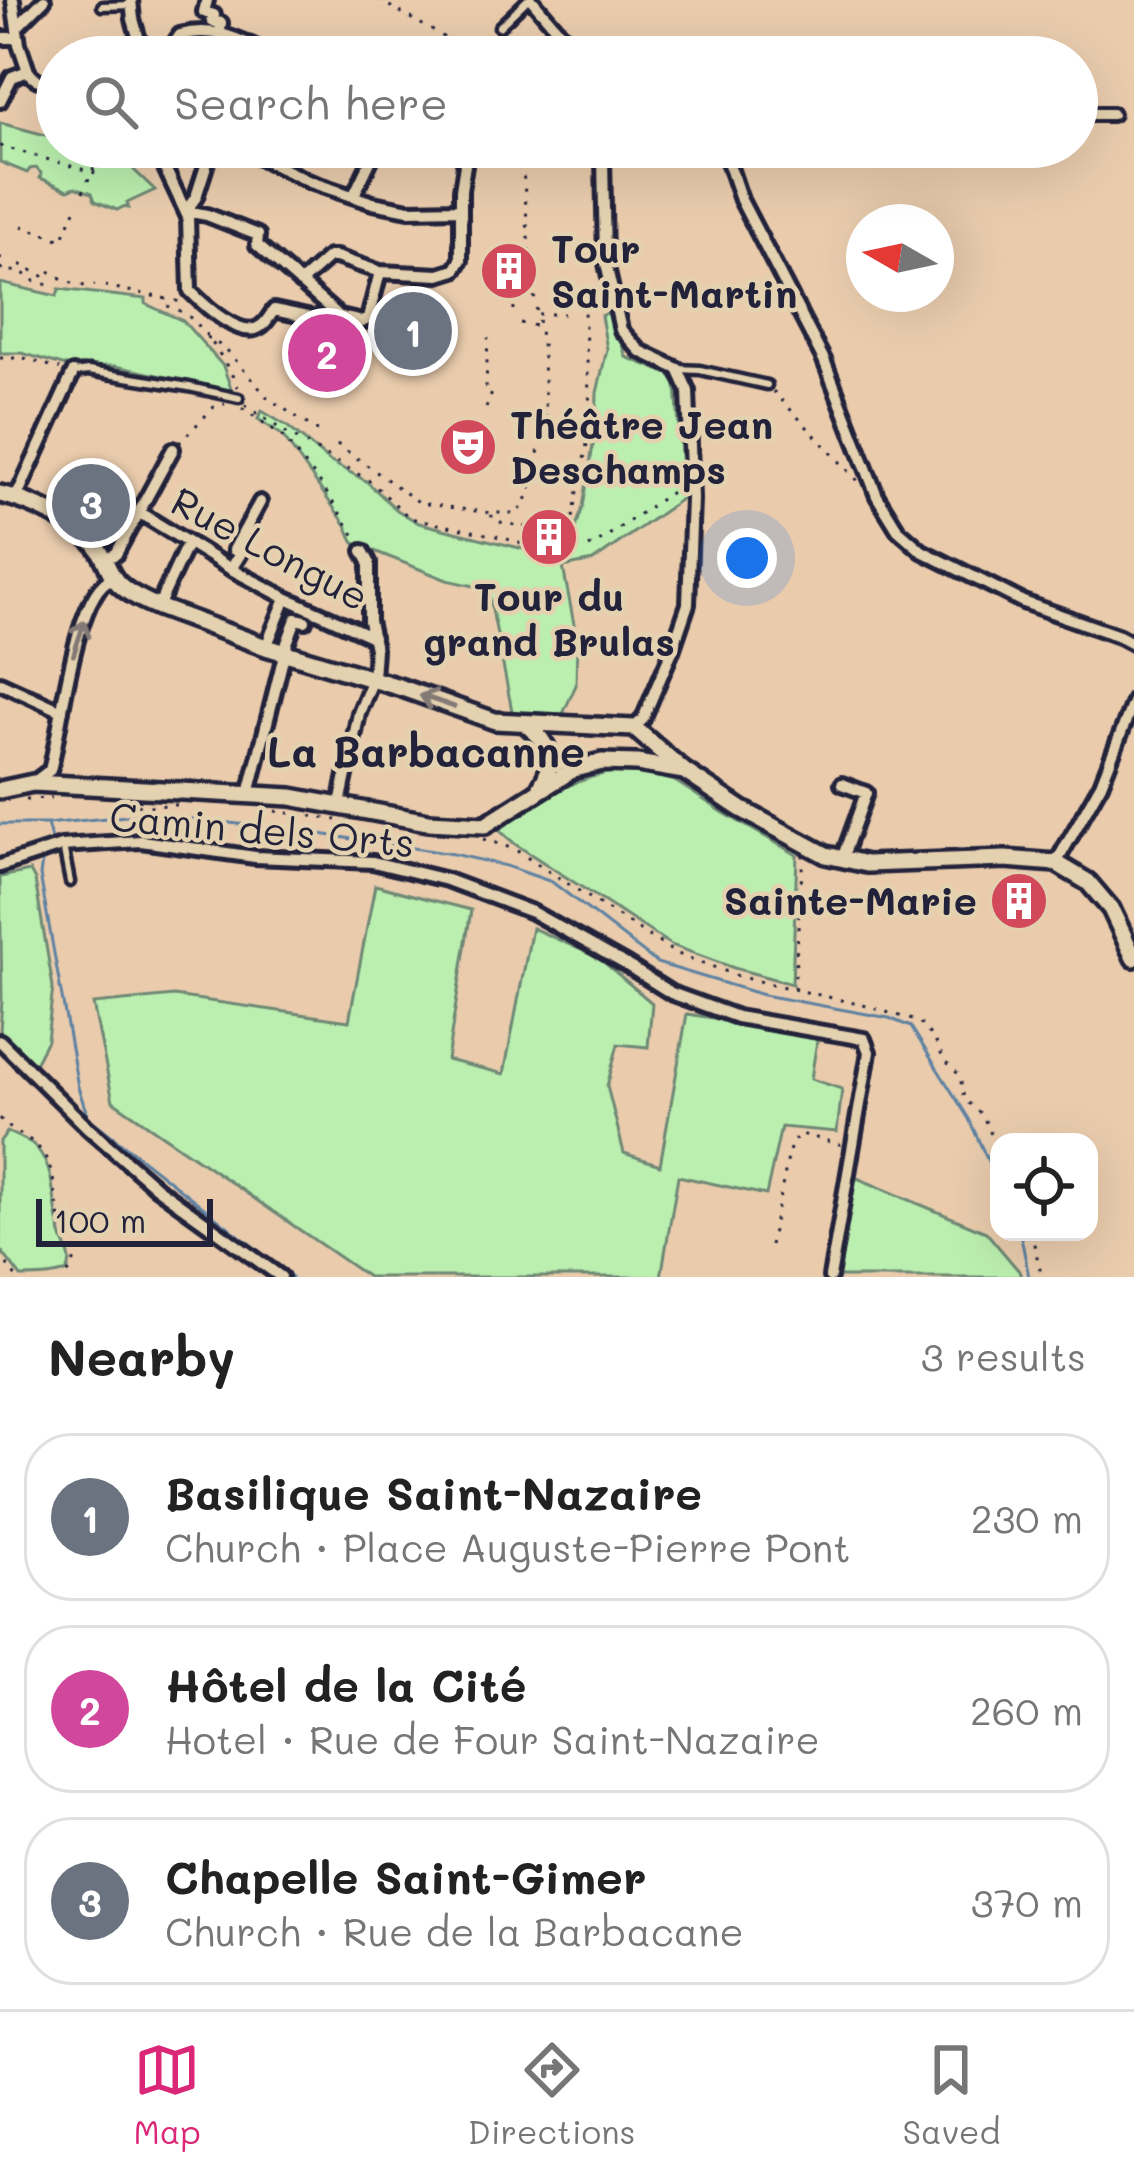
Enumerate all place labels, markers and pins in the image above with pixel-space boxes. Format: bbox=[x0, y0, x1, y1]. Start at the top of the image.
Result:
place label: Tour Saint-Martin bbox=[551, 222, 797, 318]
building icon: Tour Saint-Martin bbox=[478, 240, 540, 302]
pin: 1 bbox=[374, 286, 452, 376]
pin: 2 bbox=[288, 308, 366, 398]
place label: Théâtre Jean Deschamps bbox=[510, 398, 773, 494]
theatre icon: Théâtre Jean Deschamps bbox=[437, 416, 499, 478]
pin: 3 bbox=[52, 458, 130, 548]
building icon: Tour du grand Brulas bbox=[518, 506, 580, 568]
place label: Tour du grand Brulas bbox=[423, 570, 675, 666]
building icon: Sainte-Marie bbox=[988, 870, 1050, 932]
place label: Sainte-Marie bbox=[724, 874, 977, 925]

